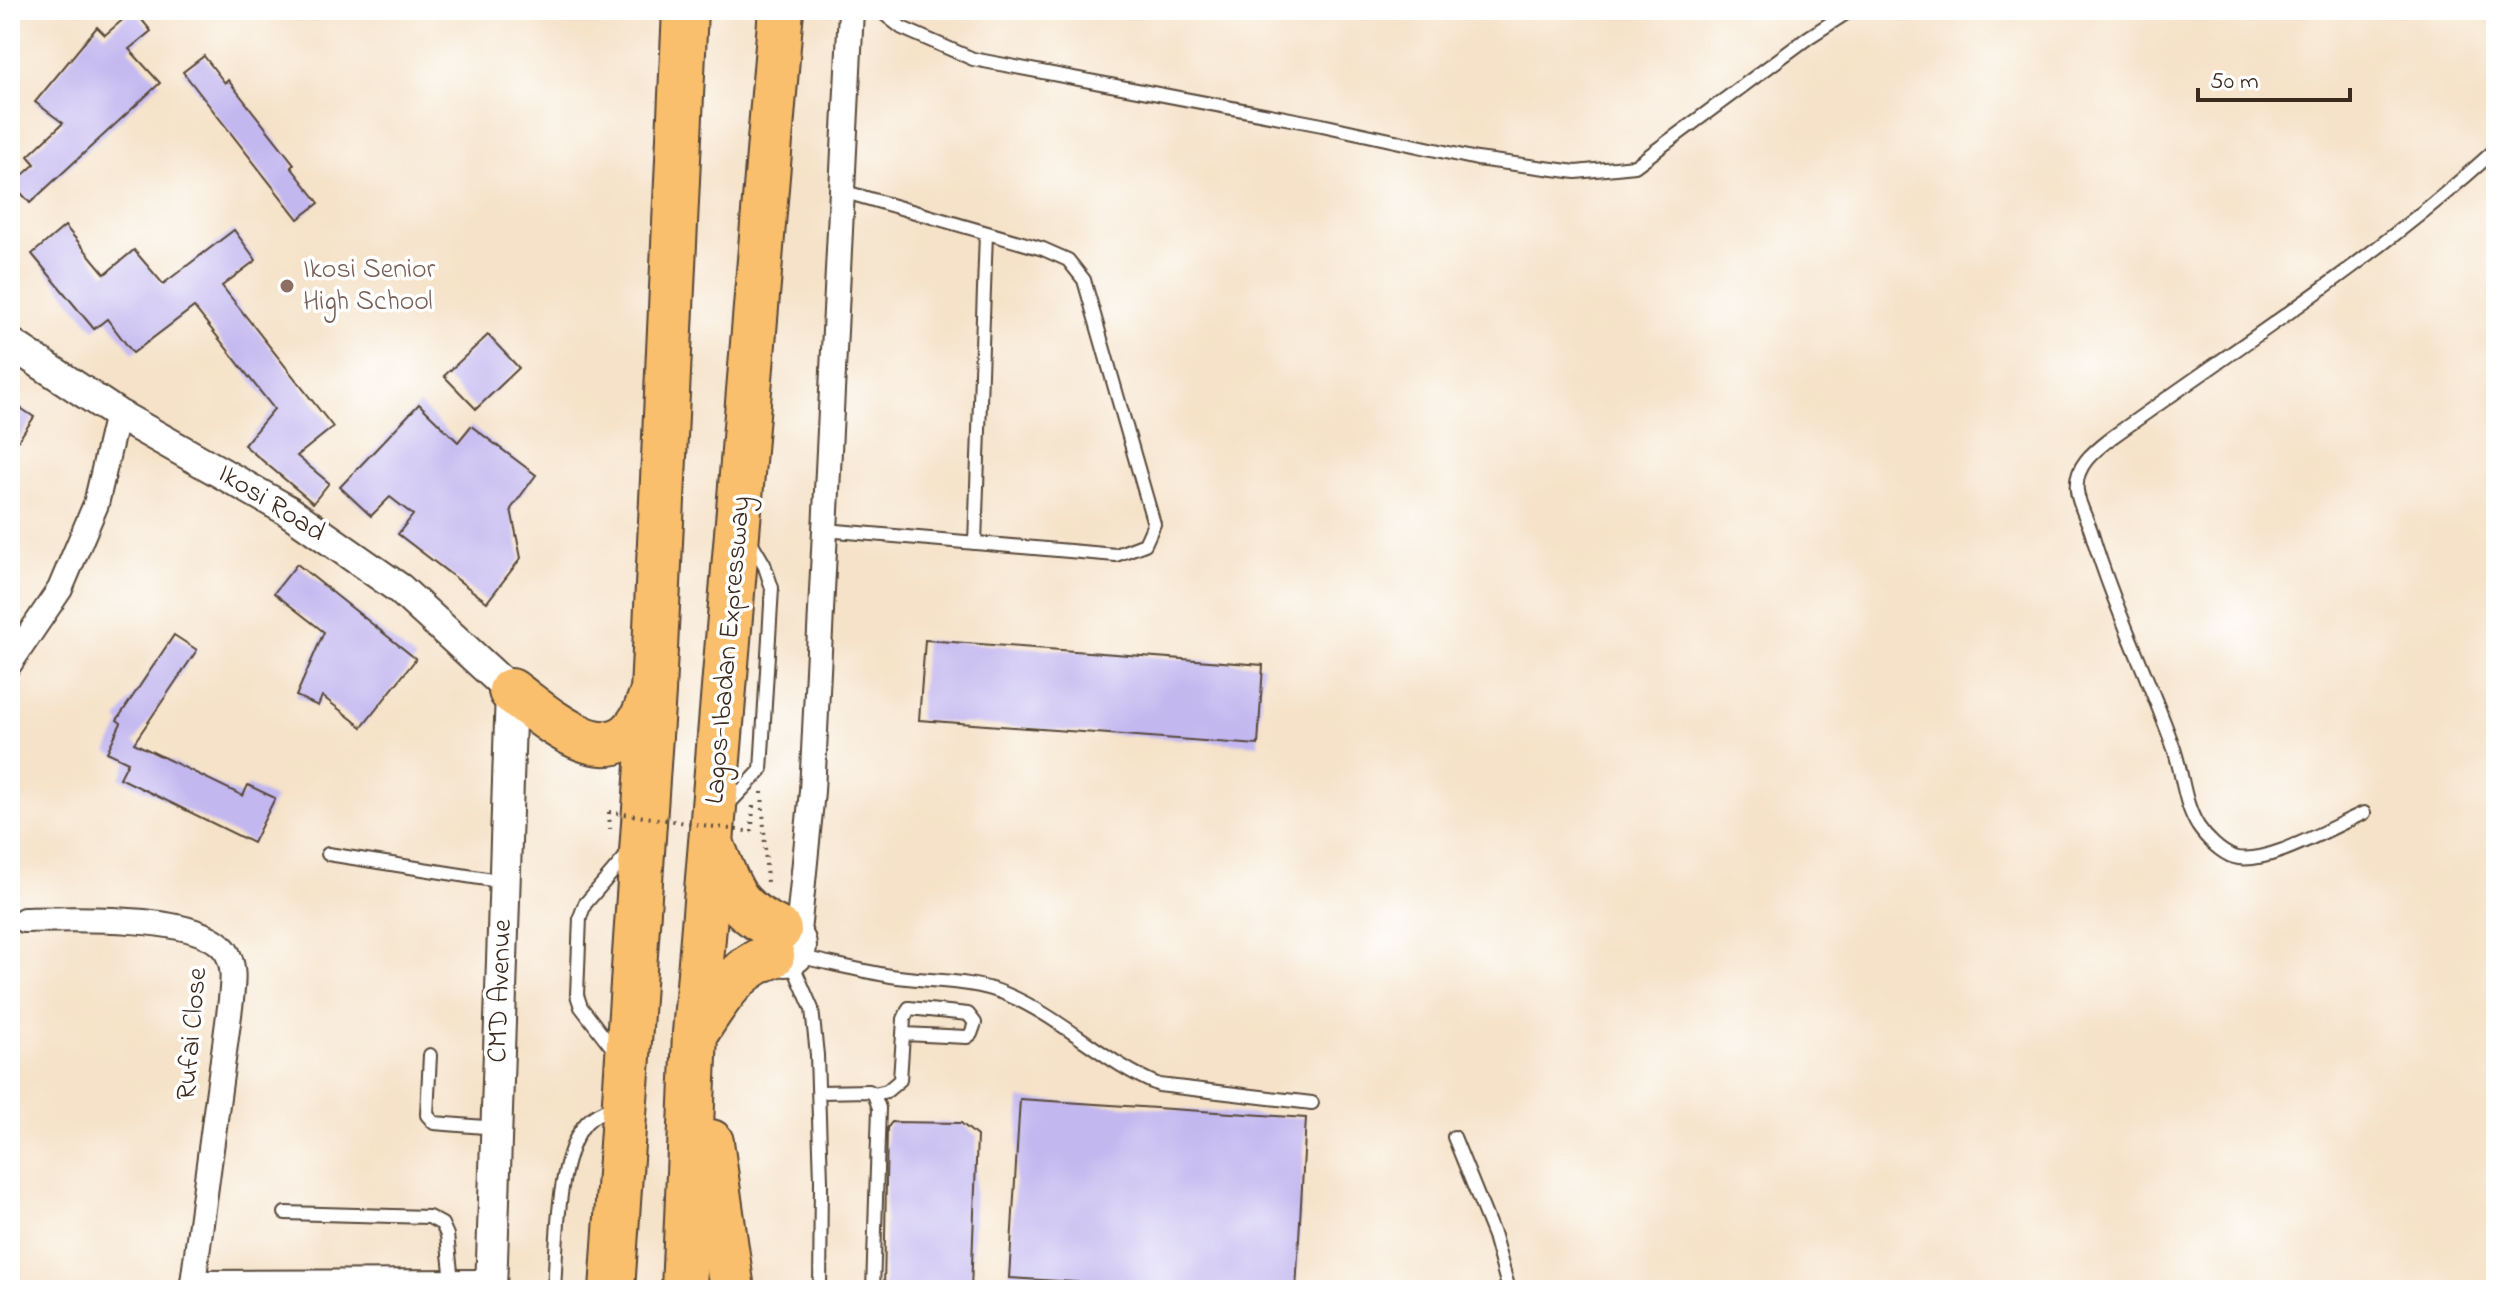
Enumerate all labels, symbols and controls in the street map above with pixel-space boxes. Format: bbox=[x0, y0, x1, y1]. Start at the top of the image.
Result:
scale bar bbox=[2198, 52, 2350, 102]
text: 50 m bbox=[2210, 65, 2259, 100]
place label: Ikosi Senior High School bbox=[303, 250, 436, 323]
marker: Ikosi Senior High School bbox=[278, 277, 296, 295]
street label: Ikosi Road bbox=[209, 455, 333, 553]
street label: Lagos-Ibadan Expressway bbox=[695, 494, 763, 806]
street label: CMD Avenue bbox=[478, 918, 524, 1063]
street label: Rufai Close bbox=[167, 966, 219, 1102]

